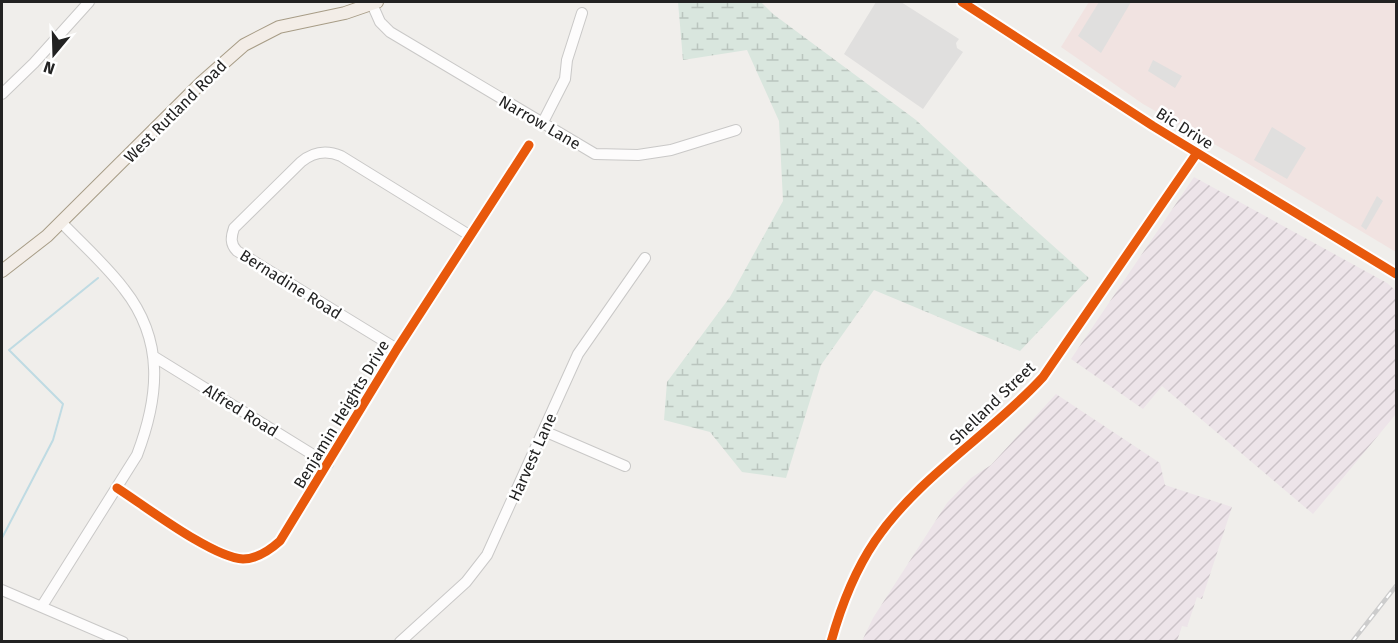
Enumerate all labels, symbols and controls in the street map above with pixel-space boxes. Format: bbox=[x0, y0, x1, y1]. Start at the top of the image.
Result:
north arrow bbox=[24, 24, 84, 84]
street label: West Rutland Road bbox=[120, 56, 231, 167]
text: N bbox=[41, 57, 57, 78]
street label: Narrow Lane bbox=[496, 91, 584, 153]
street label: Bic Drive bbox=[1153, 104, 1217, 153]
street label: Bernadine Road bbox=[237, 246, 345, 323]
street label: Benjamin Heights Drive bbox=[290, 337, 393, 492]
street label: Shelland Street bbox=[946, 358, 1039, 449]
street label: Alfred Road bbox=[200, 380, 282, 441]
street label: Harvest Lane bbox=[505, 410, 560, 504]

